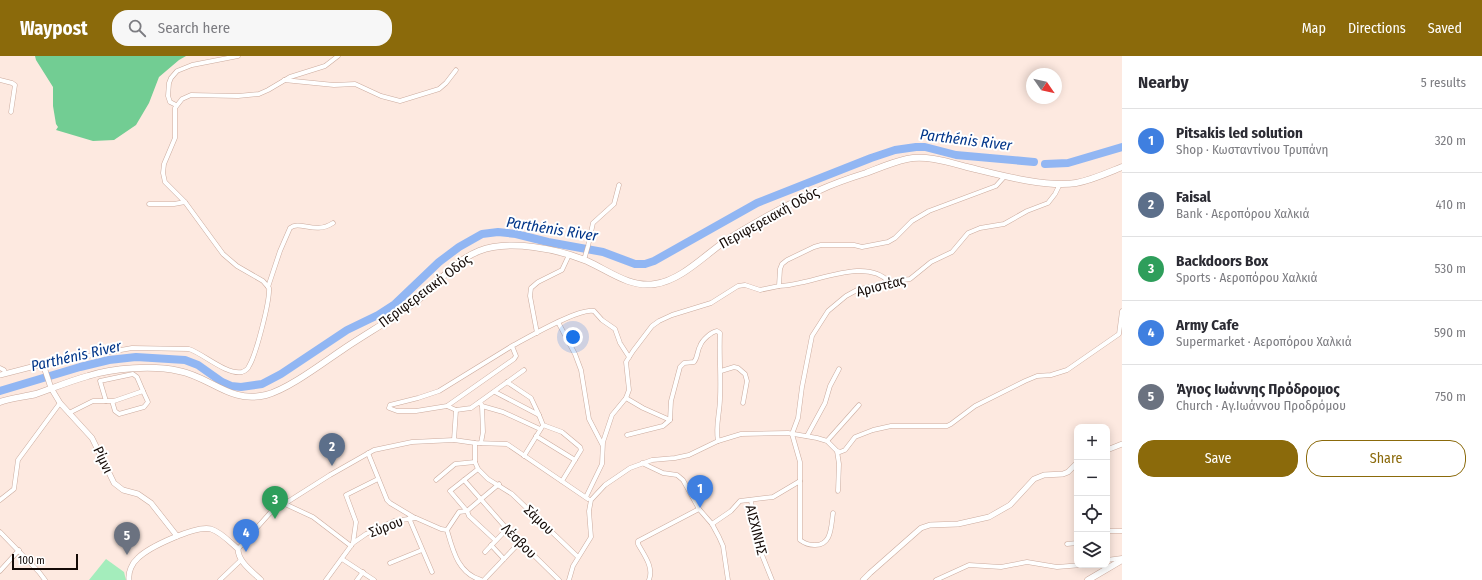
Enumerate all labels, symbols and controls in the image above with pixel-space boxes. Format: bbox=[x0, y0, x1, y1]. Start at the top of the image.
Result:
search box bbox=[112, 10, 392, 46]
text: Waypost bbox=[20, 17, 88, 40]
icon: search bbox=[126, 17, 148, 39]
text: Search here bbox=[158, 19, 230, 37]
text: Map bbox=[1302, 20, 1326, 37]
text: Directions bbox=[1348, 20, 1406, 37]
text: Saved bbox=[1428, 20, 1462, 37]
north arrow bbox=[1026, 68, 1062, 104]
text: Nearby bbox=[1138, 72, 1189, 93]
text: 5 results bbox=[1421, 75, 1466, 90]
text: Pitsakis led solution bbox=[1176, 124, 1303, 142]
water label: Parthénis River bbox=[919, 125, 1014, 155]
text: 1 bbox=[1148, 133, 1154, 148]
text: 320 m bbox=[1435, 133, 1466, 148]
text: Shop · Κωσταντίνου Τρυπάνη bbox=[1176, 142, 1328, 157]
street label: Περιφερειακή Οδός bbox=[716, 184, 822, 252]
text: Faisal bbox=[1176, 188, 1211, 206]
text: 2 bbox=[1148, 197, 1154, 212]
text: 410 m bbox=[1436, 197, 1466, 212]
text: Bank · Αεροπόρου Χαλκιά bbox=[1176, 206, 1309, 221]
water label: Parthénis River bbox=[505, 213, 600, 245]
street label: Περιφερειακή Οδός bbox=[375, 251, 475, 331]
text: Backdoors Box bbox=[1176, 252, 1268, 270]
text: 3 bbox=[1148, 261, 1154, 276]
text: 530 m bbox=[1434, 261, 1466, 276]
text: Sports · Αεροπόρου Χαλκιά bbox=[1176, 270, 1318, 285]
street label: Αριστέας bbox=[855, 272, 907, 300]
text: Army Cafe bbox=[1176, 316, 1239, 334]
text: 4 bbox=[1148, 325, 1154, 340]
text: 590 m bbox=[1434, 325, 1466, 340]
your location bbox=[563, 327, 583, 347]
text: Supermarket · Αεροπόρου Χαλκιά bbox=[1176, 334, 1352, 349]
water label: Parthénis River bbox=[29, 337, 124, 375]
text: Άγιος Ιωάννης Πρόδρομος bbox=[1176, 380, 1340, 398]
text: 5 bbox=[1148, 389, 1154, 404]
text: 750 m bbox=[1435, 389, 1466, 404]
text: Church · Αγ.Ιωάννου Προδρόμου bbox=[1176, 398, 1346, 413]
map controls bbox=[1074, 424, 1110, 568]
button: + bbox=[1074, 424, 1110, 460]
pin: 2 bbox=[319, 433, 345, 466]
button: Save bbox=[1138, 440, 1298, 477]
button: Share bbox=[1306, 440, 1466, 477]
street label: Ρίμνι bbox=[89, 444, 117, 476]
button: − bbox=[1074, 460, 1110, 496]
pin: 1 bbox=[687, 475, 713, 508]
pin: 3 bbox=[262, 486, 288, 519]
button: locate bbox=[1074, 496, 1110, 532]
street label: Σάμου bbox=[520, 502, 558, 538]
street label: ΑΙΣΧΙΝΗΣ bbox=[742, 503, 770, 557]
street label: Σύρου bbox=[367, 513, 405, 541]
pin: 4 bbox=[233, 519, 259, 552]
street label: Λέσβου bbox=[498, 520, 540, 562]
pin: 5 bbox=[114, 522, 140, 555]
button: layers bbox=[1074, 532, 1110, 568]
scale bar bbox=[12, 552, 78, 571]
text: 100 m bbox=[18, 554, 45, 567]

